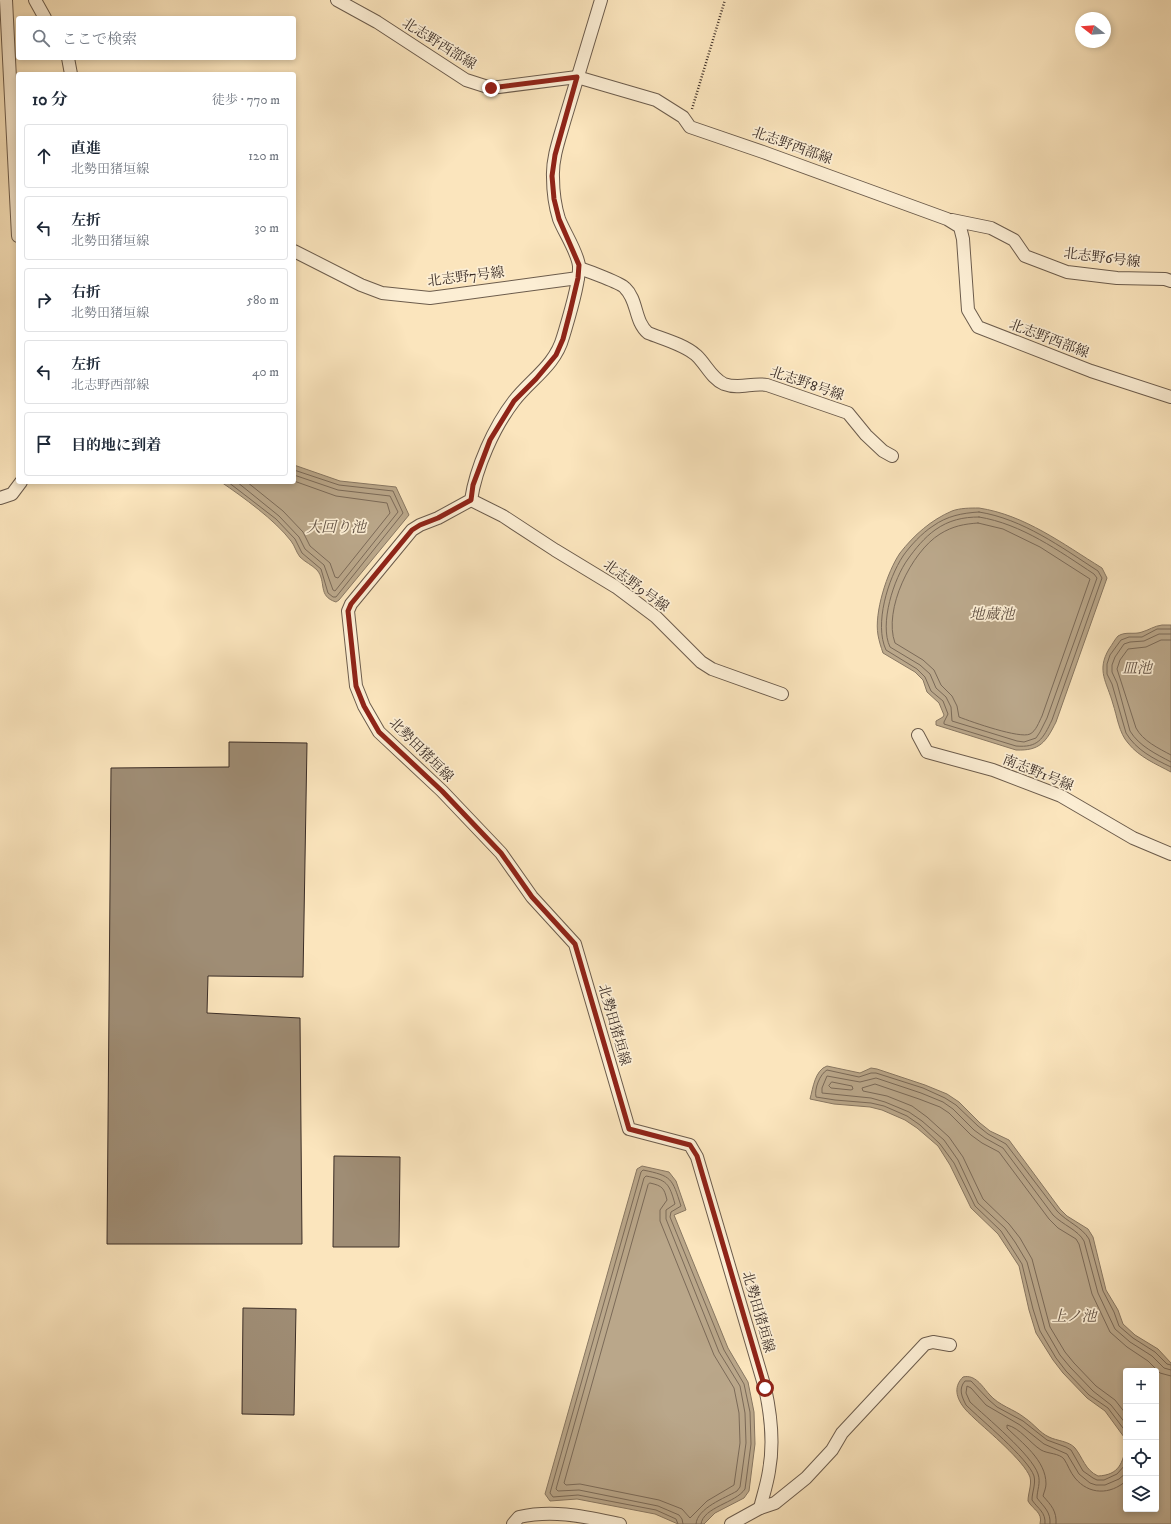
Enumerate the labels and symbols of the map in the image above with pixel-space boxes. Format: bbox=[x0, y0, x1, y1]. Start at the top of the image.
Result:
north arrow bbox=[1075, 12, 1111, 48]
street label: 北志野西部線 bbox=[399, 14, 479, 74]
route end bbox=[482, 79, 500, 97]
street label: 北志野西部線 bbox=[749, 123, 835, 169]
street label: 北志野6号線 bbox=[1063, 244, 1141, 272]
street label: 北志野7号線 bbox=[426, 263, 506, 291]
street label: 北志野西部線 bbox=[1007, 316, 1091, 362]
street label: 北志野8号線 bbox=[768, 363, 846, 405]
water label: 大回り池 bbox=[306, 518, 368, 537]
street label: 北志野9号線 bbox=[600, 556, 672, 616]
water label: 地蔵池 bbox=[969, 605, 1016, 624]
water label: 皿池 bbox=[1122, 659, 1154, 678]
street label: 北勢田猪垣線 bbox=[385, 714, 457, 786]
street label: 南志野1号線 bbox=[1000, 751, 1076, 795]
street label: 北勢田猪垣線 bbox=[594, 982, 634, 1068]
street label: 北勢田猪垣線 bbox=[738, 1269, 778, 1355]
water label: 上ノ池 bbox=[1051, 1307, 1098, 1326]
route start bbox=[756, 1379, 774, 1397]

